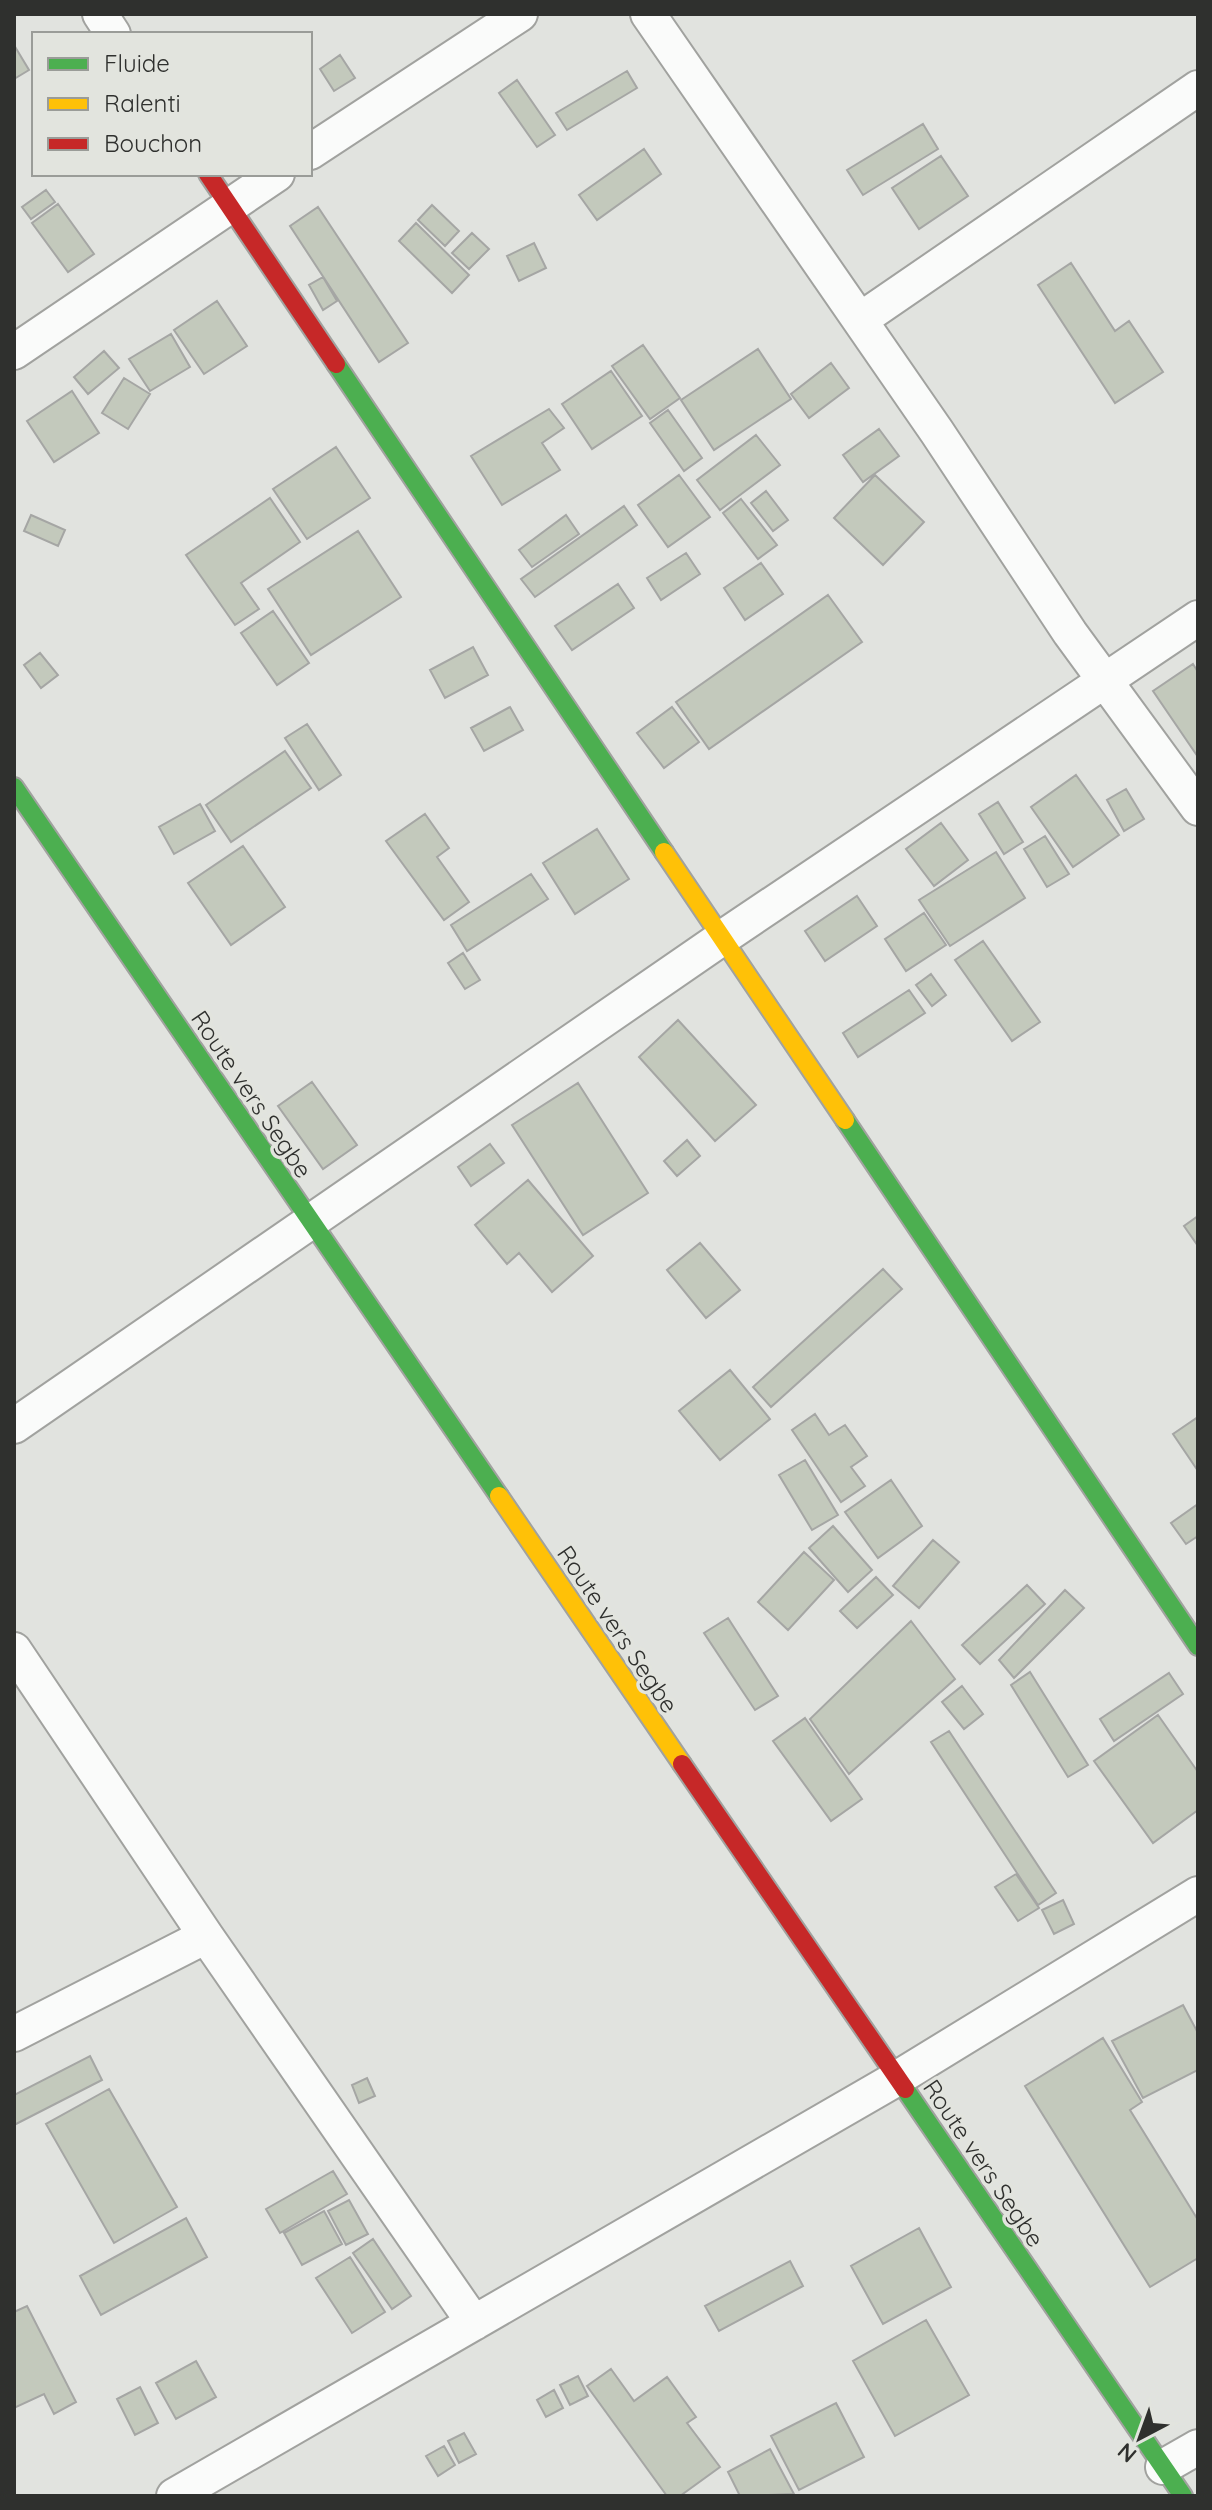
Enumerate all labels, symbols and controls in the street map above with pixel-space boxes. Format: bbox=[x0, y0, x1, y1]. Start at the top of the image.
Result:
legend bbox=[32, 32, 312, 176]
text: Fluide bbox=[104, 48, 170, 78]
text: Ralenti bbox=[104, 88, 181, 118]
text: Bouchon bbox=[104, 128, 202, 158]
street label: Route vers Segbe bbox=[185, 1005, 319, 1183]
street label: Route vers Segbe bbox=[551, 1540, 685, 1718]
street label: Route vers Segbe bbox=[917, 2074, 1051, 2252]
north arrow bbox=[1100, 2398, 1180, 2478]
text: N bbox=[1112, 2437, 1142, 2469]

